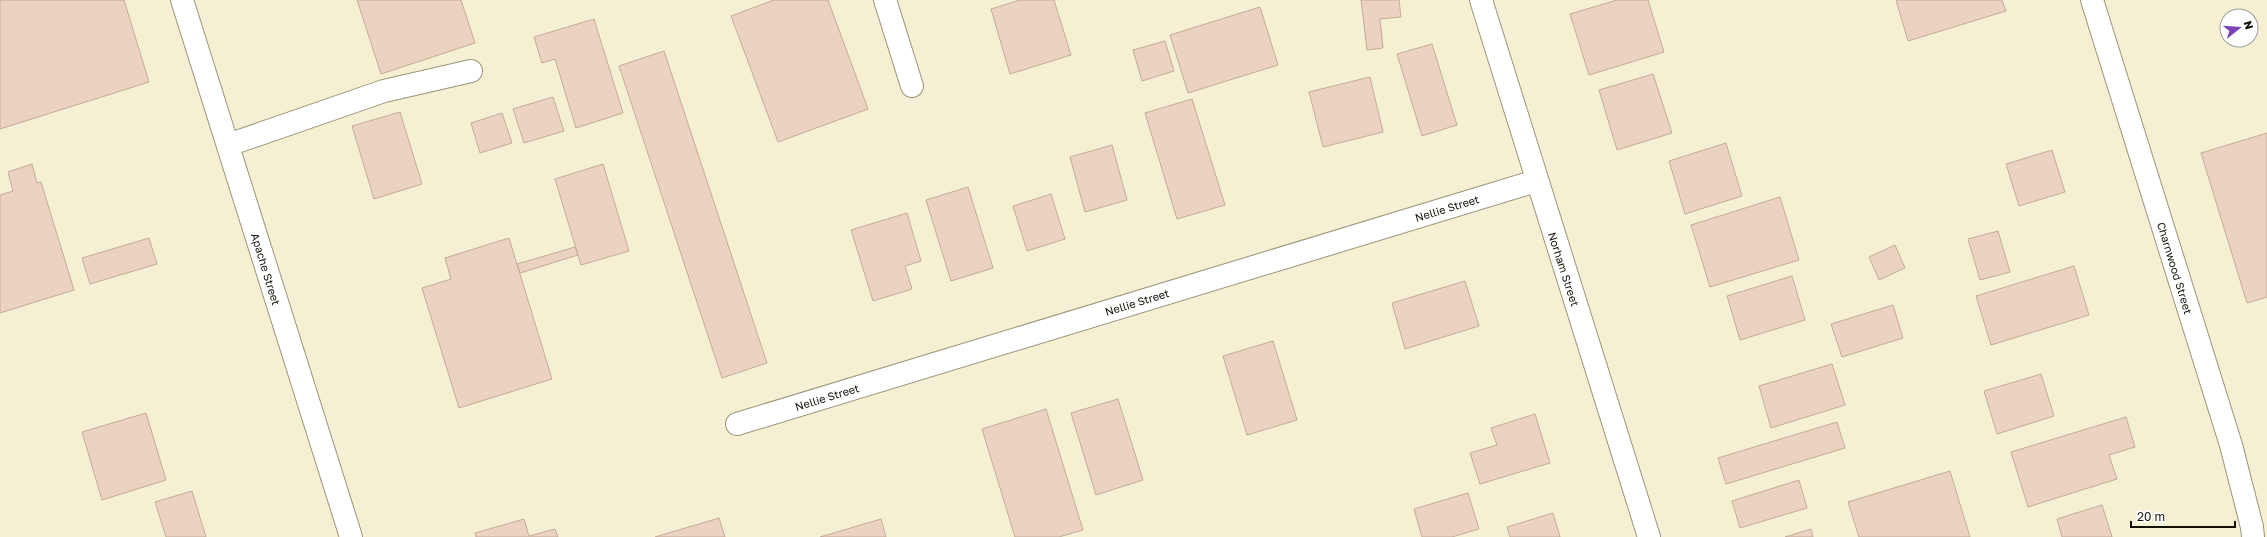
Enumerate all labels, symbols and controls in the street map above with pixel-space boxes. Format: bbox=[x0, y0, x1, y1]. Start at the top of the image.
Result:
north arrow bbox=[2219, 8, 2259, 48]
text: N bbox=[2242, 19, 2256, 31]
street label: Nellie Street bbox=[1413, 192, 1481, 224]
street label: Charnwood Street bbox=[2155, 220, 2195, 316]
street label: Norham Street bbox=[1546, 230, 1582, 308]
street label: Apache Street bbox=[249, 231, 283, 307]
street label: Nellie Street bbox=[1103, 286, 1171, 318]
street label: Nellie Street bbox=[793, 381, 861, 413]
scale bar bbox=[2131, 503, 2235, 529]
text: 20 m bbox=[2137, 509, 2165, 524]

